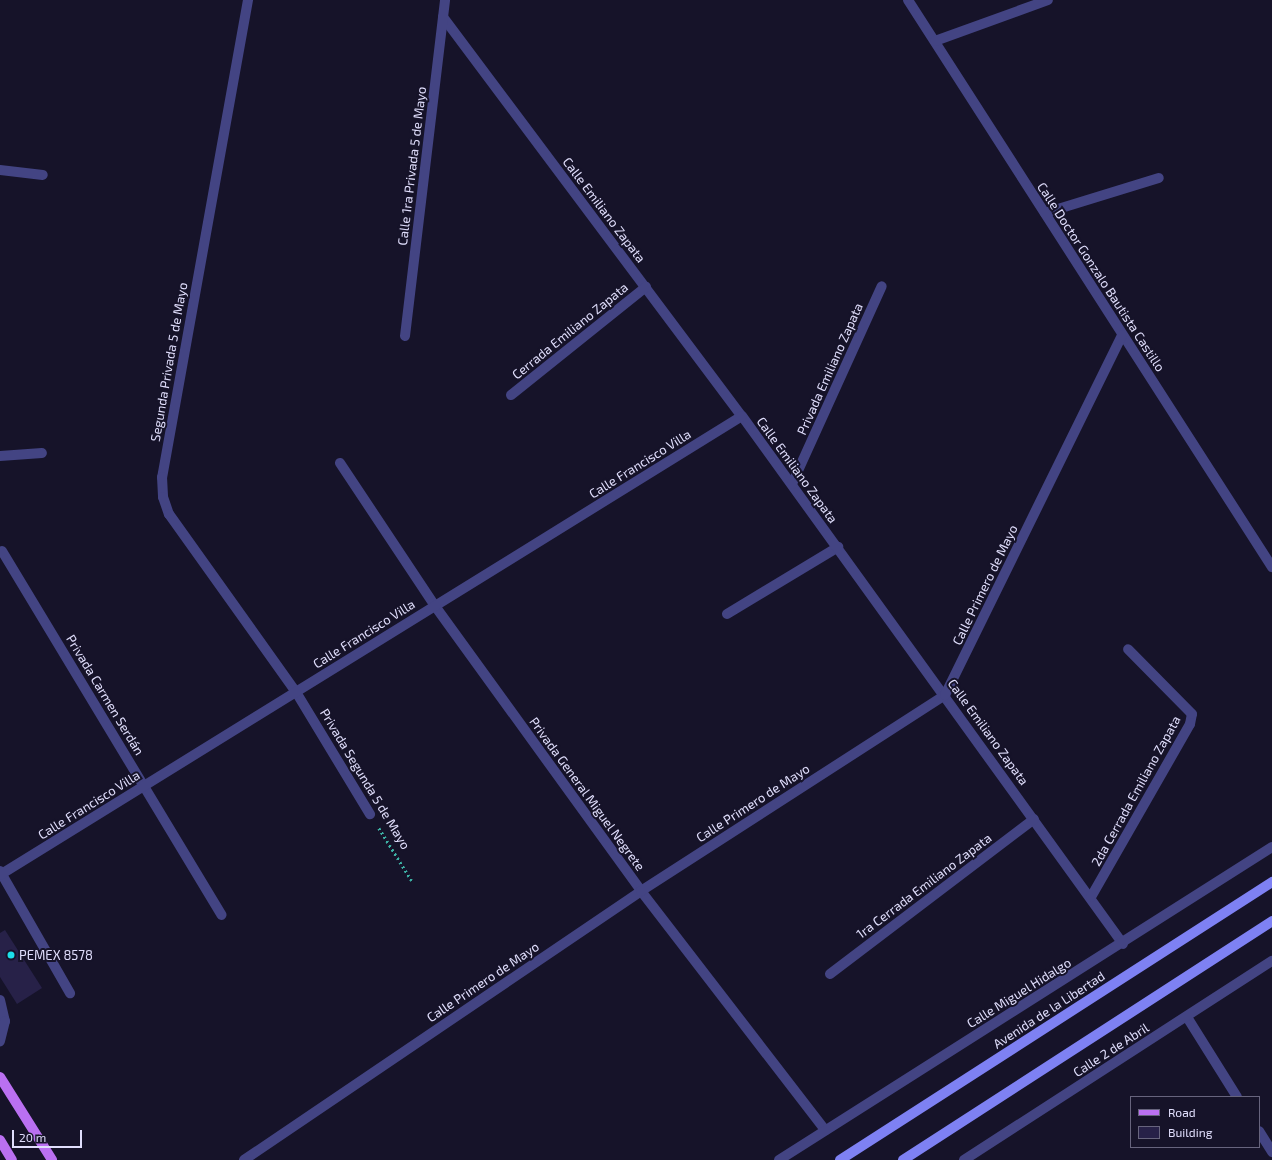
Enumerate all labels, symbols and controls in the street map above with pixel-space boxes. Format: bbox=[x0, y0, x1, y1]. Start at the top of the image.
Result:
street label: Calle 1ra Privada 5 de Mayo bbox=[395, 86, 429, 246]
street label: Calle Emiliano Zapata bbox=[559, 154, 649, 266]
street label: Calle Doctor Gonzalo Bautista Castillo bbox=[1034, 179, 1168, 375]
street label: Cerrada Emiliano Zapata bbox=[509, 279, 631, 383]
street label: Segunda Privada 5 de Mayo bbox=[147, 281, 191, 443]
street label: Privada Emiliano Zapata bbox=[794, 301, 866, 437]
street label: Calle Emiliano Zapata bbox=[753, 414, 841, 526]
street label: Calle Francisco Villa bbox=[586, 426, 694, 502]
street label: Calle Primero de Mayo bbox=[949, 522, 1021, 648]
street label: Calle Francisco Villa bbox=[310, 596, 418, 672]
street label: Privada Carmen Serdán bbox=[63, 632, 147, 758]
street label: Calle Emiliano Zapata bbox=[944, 676, 1032, 788]
street label: Privada Segunda 5 de Mayo bbox=[317, 706, 413, 852]
street label: 2da Cerrada Emiliano Zapata bbox=[1088, 713, 1184, 869]
street label: Privada General Miguel Negrete bbox=[526, 714, 648, 874]
street label: Calle Primero de Mayo bbox=[693, 761, 813, 845]
street label: Calle Francisco Villa bbox=[35, 767, 143, 843]
street label: 1ra Cerrada Emiliano Zapata bbox=[853, 830, 995, 942]
street label: Calle Primero de Mayo bbox=[424, 939, 542, 1025]
place label: PEMEX 8578 bbox=[19, 947, 93, 963]
marker: PEMEX 8578 bbox=[6, 950, 16, 960]
street label: Calle Miguel Hidalgo bbox=[964, 955, 1074, 1031]
street label: Avenida de la Libertad bbox=[990, 968, 1108, 1052]
street label: Calle 2 de Abril bbox=[1070, 1020, 1152, 1080]
legend bbox=[1130, 1096, 1260, 1148]
text: Road bbox=[1168, 1105, 1196, 1119]
scale bar bbox=[14, 1122, 84, 1148]
text: Building bbox=[1168, 1125, 1212, 1139]
text: 20 m bbox=[19, 1130, 46, 1144]

